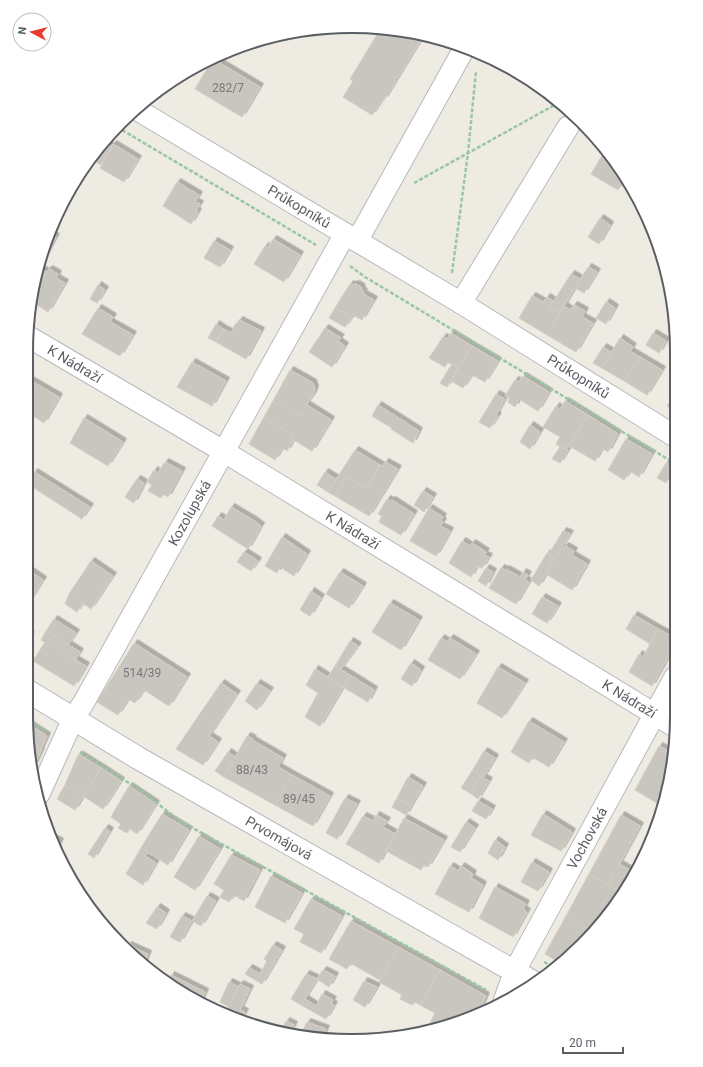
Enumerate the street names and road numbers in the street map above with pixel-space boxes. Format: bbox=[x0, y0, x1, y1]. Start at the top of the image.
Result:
street label: Průkopníků bbox=[265, 181, 333, 231]
street label: K Nádraží bbox=[45, 342, 105, 386]
street label: Průkopníků bbox=[544, 351, 613, 402]
street label: Kozolupská bbox=[165, 478, 214, 548]
street label: K Nádraží bbox=[323, 508, 383, 553]
street label: K Nádraží bbox=[599, 676, 660, 722]
street label: Vochovská bbox=[564, 804, 610, 872]
street label: Prvomájová bbox=[243, 813, 315, 863]

